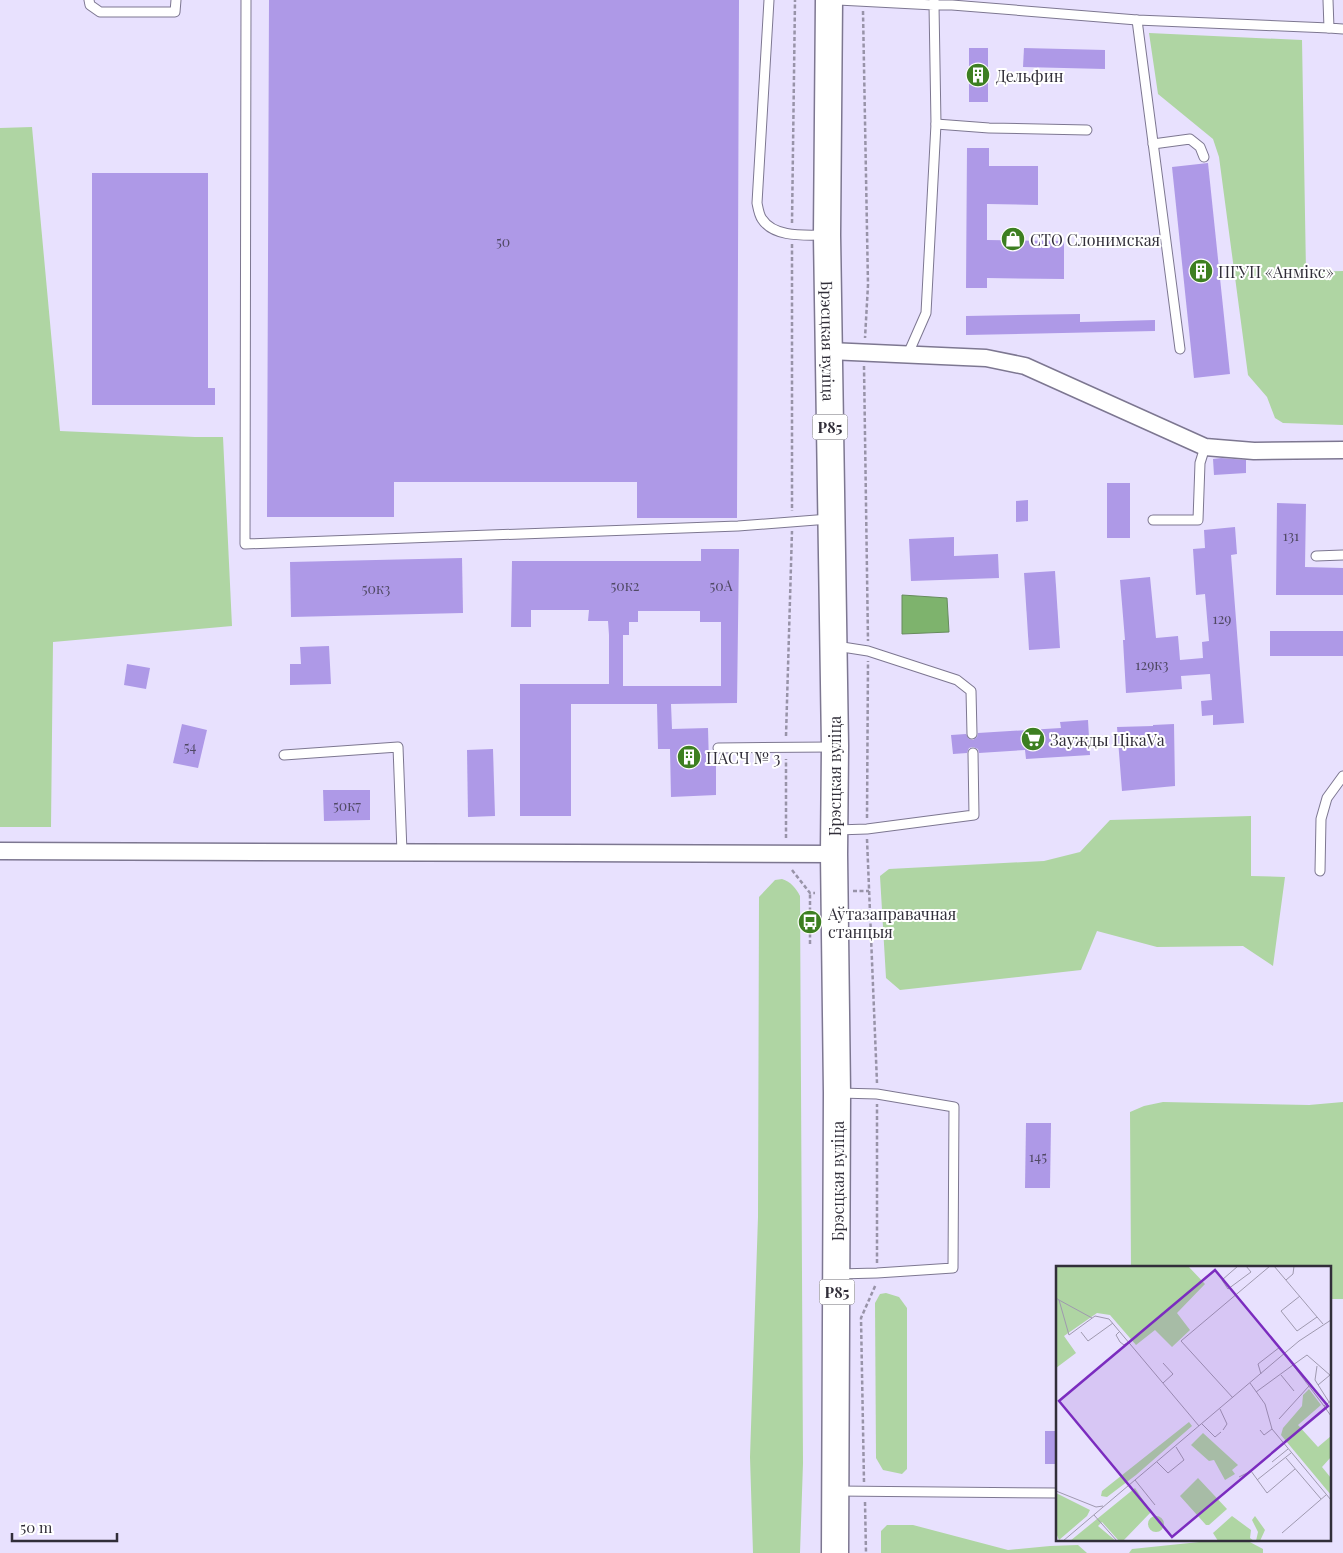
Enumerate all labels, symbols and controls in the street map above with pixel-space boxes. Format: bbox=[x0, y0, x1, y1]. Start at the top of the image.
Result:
building icon: Дельфин bbox=[965, 62, 991, 88]
place label: Дельфин bbox=[996, 65, 1064, 86]
shop icon: СТО Слонимская bbox=[1000, 226, 1026, 252]
place label: СТО Слонимская bbox=[1030, 229, 1161, 250]
house number: 50 bbox=[496, 232, 510, 251]
building icon: ПГУП «Анмікс» bbox=[1188, 258, 1214, 284]
place label: ПГУП «Анмікс» bbox=[1218, 261, 1334, 282]
street label: Брэсцкая вуліца bbox=[817, 281, 840, 401]
road number: Р85 bbox=[812, 414, 848, 440]
house number: 131 bbox=[1283, 526, 1299, 545]
house number: 50к2 bbox=[611, 576, 640, 595]
house number: 50А bbox=[709, 576, 733, 595]
house number: 50к3 bbox=[362, 579, 390, 598]
house number: 129 bbox=[1212, 609, 1232, 628]
house number: 129к3 bbox=[1135, 655, 1169, 674]
street label: Брэсцкая вуліца bbox=[824, 716, 845, 836]
supermarket icon: Заужды ЦікаVа bbox=[1020, 726, 1046, 752]
place label: Заужды ЦікаVа bbox=[1050, 729, 1165, 750]
house number: 54 bbox=[184, 737, 196, 756]
building icon: ПАСЧ № 3 bbox=[676, 744, 702, 770]
place label: ПАСЧ № 3 bbox=[706, 747, 780, 768]
house number: 50к7 bbox=[333, 796, 361, 815]
place label: Аўтазаправачная станцыя bbox=[827, 903, 957, 942]
bus stop icon: Аўтазаправачная станцыя bbox=[797, 909, 823, 935]
street label: Брэсцкая вуліца bbox=[827, 1121, 848, 1241]
house number: 145 bbox=[1029, 1147, 1047, 1166]
inset map bbox=[1056, 1266, 1330, 1540]
road number: Р85 bbox=[820, 1280, 854, 1304]
scale bar bbox=[12, 1510, 118, 1542]
text: 50 m bbox=[20, 1517, 53, 1537]

